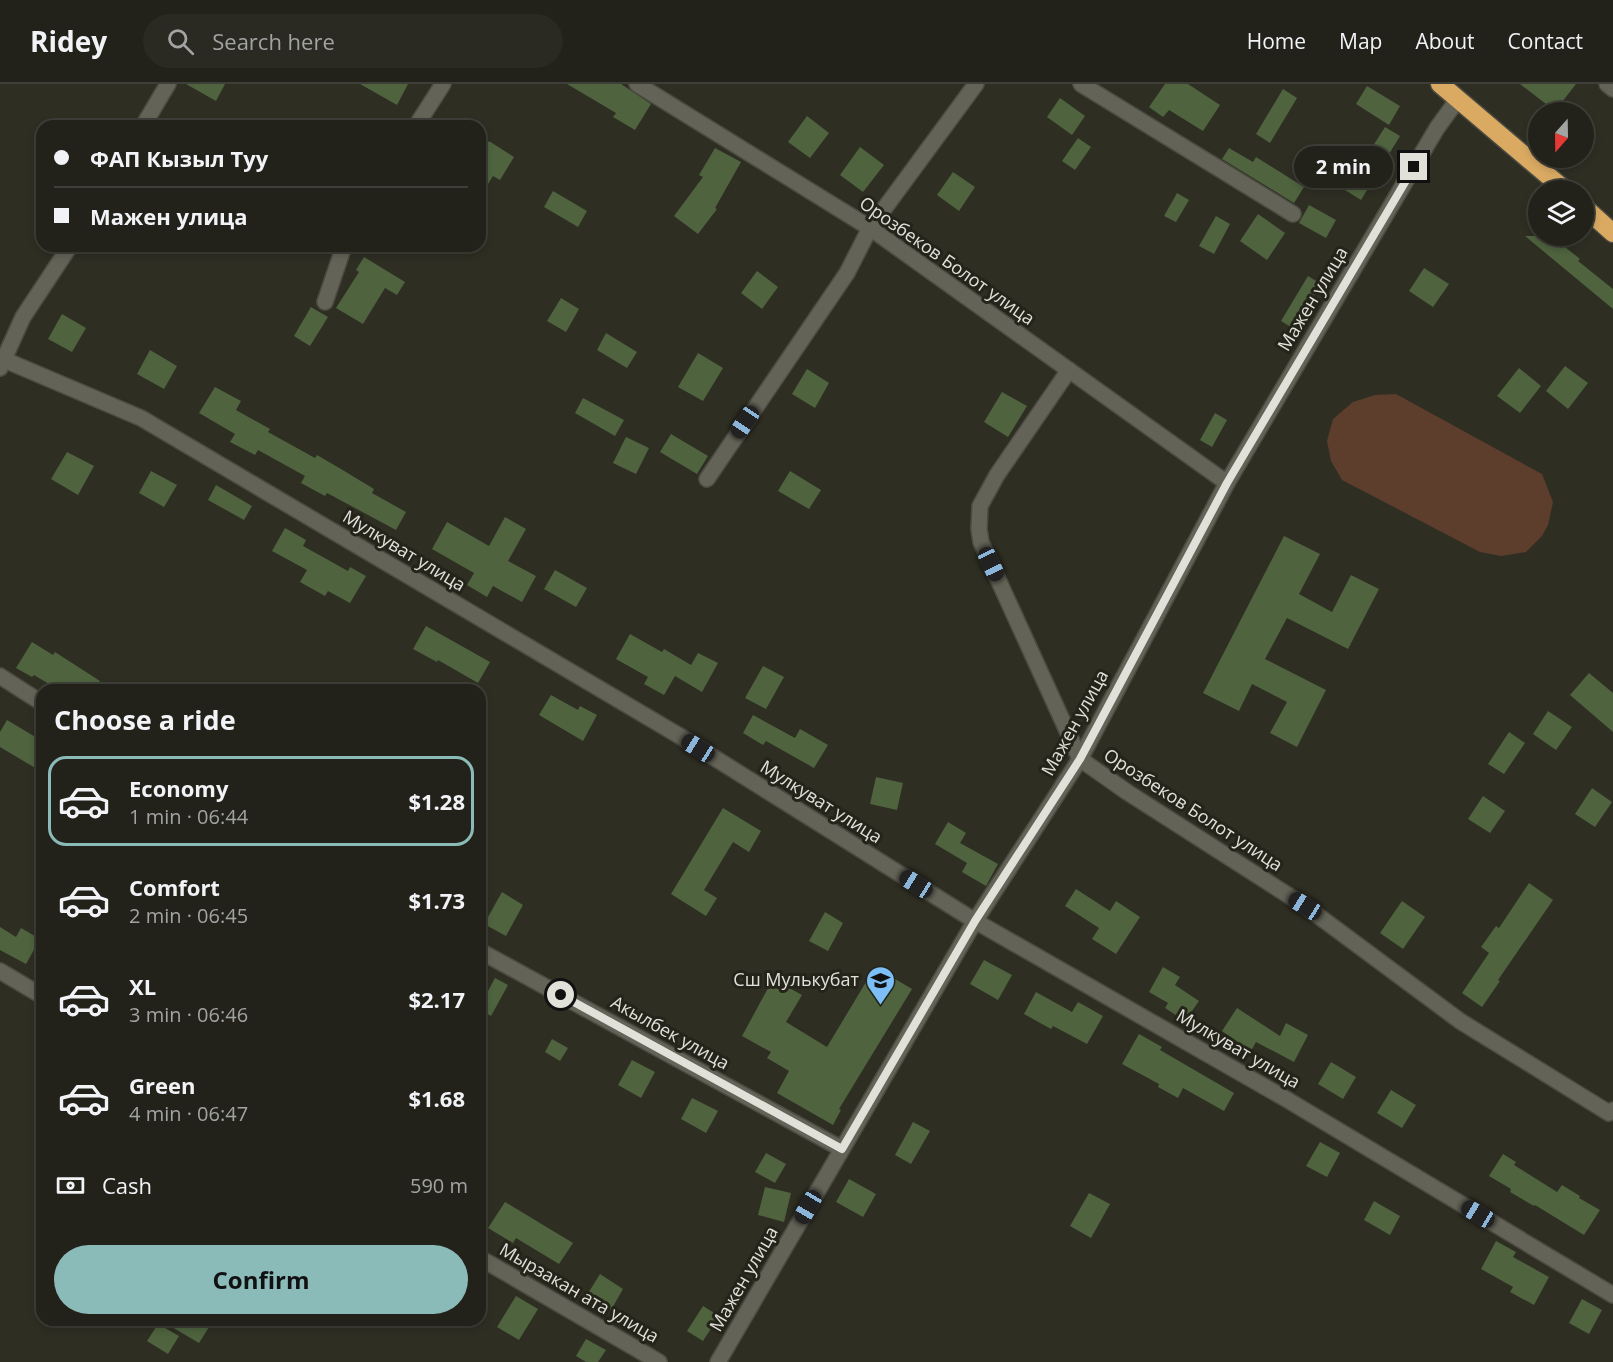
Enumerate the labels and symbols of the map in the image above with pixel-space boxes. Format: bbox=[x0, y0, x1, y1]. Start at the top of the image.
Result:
north arrow bbox=[1528, 102, 1594, 168]
callout: 2 min bbox=[1294, 146, 1393, 188]
route end bbox=[1400, 153, 1427, 180]
street label: Орозбеков Болот улица bbox=[855, 191, 1040, 330]
street label: Мажен улица bbox=[1272, 242, 1353, 355]
car bbox=[727, 402, 763, 442]
street label: Мулкуват улица bbox=[339, 504, 470, 596]
car bbox=[975, 544, 1007, 584]
street label: Мажен улица bbox=[1035, 665, 1113, 780]
car bbox=[678, 731, 718, 765]
street label: Орозбеков Болот улица bbox=[1100, 742, 1288, 876]
street label: Мулкуват улица bbox=[756, 754, 887, 848]
car bbox=[896, 867, 936, 901]
car bbox=[1285, 889, 1325, 923]
school or university icon: Сш Мулькубат bbox=[864, 964, 896, 1006]
place label: Сш Мулькубат bbox=[733, 967, 860, 991]
route start bbox=[547, 981, 574, 1008]
street label: Акылбек улица bbox=[607, 990, 734, 1075]
street label: Мулкуват улица bbox=[1172, 1003, 1305, 1093]
car bbox=[791, 1187, 825, 1227]
car bbox=[1458, 1197, 1498, 1231]
street label: Мажен улица bbox=[703, 1222, 783, 1335]
street label: Мырзакан ата улица bbox=[495, 1237, 664, 1348]

